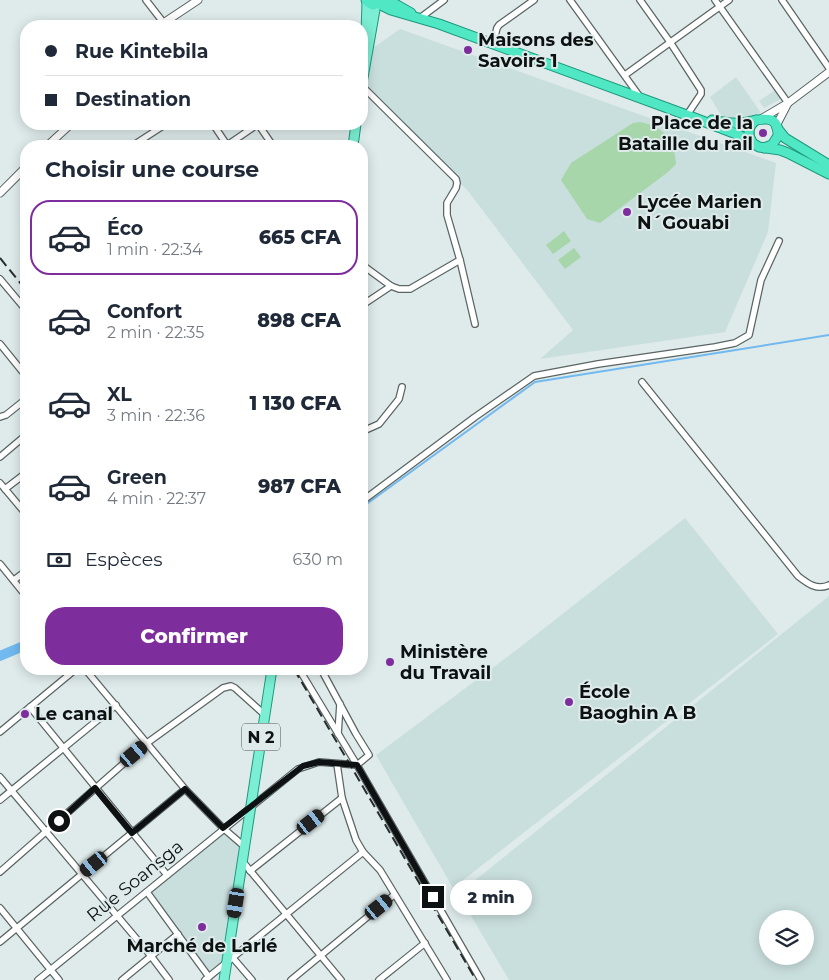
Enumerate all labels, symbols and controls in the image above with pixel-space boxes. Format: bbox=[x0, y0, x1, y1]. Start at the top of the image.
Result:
place label: Maisons des Savoirs 1 bbox=[478, 29, 594, 72]
text: Rue Kintebila bbox=[75, 40, 209, 63]
marker: Maisons des Savoirs 1 bbox=[462, 44, 474, 56]
text: Destination bbox=[75, 88, 191, 111]
place label: Place de la Bataille du rail bbox=[618, 112, 753, 155]
marker: Place de la Bataille du rail bbox=[757, 127, 769, 139]
text: Choisir une course bbox=[45, 156, 259, 183]
place label: Lycée Marien N´Gouabi bbox=[637, 191, 762, 234]
marker: Lycée Marien N´Gouabi bbox=[621, 206, 633, 218]
icon: car bbox=[47, 215, 92, 260]
text: Éco bbox=[107, 217, 143, 240]
text: 665 CFA bbox=[259, 226, 341, 249]
text: 1 min · 22:34 bbox=[107, 240, 203, 259]
icon: car bbox=[47, 298, 92, 343]
text: Confort bbox=[107, 300, 182, 323]
text: 898 CFA bbox=[257, 309, 341, 332]
text: 2 min · 22:35 bbox=[107, 323, 204, 342]
icon: car bbox=[47, 381, 92, 426]
text: XL bbox=[107, 383, 132, 406]
text: 1 130 CFA bbox=[250, 392, 341, 415]
text: 3 min · 22:36 bbox=[107, 406, 205, 425]
icon: car bbox=[47, 464, 92, 509]
text: Green bbox=[107, 466, 167, 489]
text: 987 CFA bbox=[258, 475, 341, 498]
text: 4 min · 22:37 bbox=[107, 489, 206, 508]
icon: cash bbox=[45, 546, 73, 574]
text: Espèces bbox=[85, 548, 162, 571]
text: 630 m bbox=[292, 550, 343, 569]
button: Confirmer bbox=[45, 607, 343, 665]
place label: Ministère du Travail bbox=[400, 641, 491, 684]
marker: Ministère du Travail bbox=[384, 656, 396, 668]
place label: École Baoghin A B bbox=[579, 681, 697, 724]
marker: École Baoghin A B bbox=[563, 696, 575, 708]
place label: Le canal bbox=[35, 703, 113, 725]
marker: Le canal bbox=[19, 708, 31, 720]
road number: N 2 bbox=[242, 724, 280, 750]
car bbox=[117, 739, 150, 769]
car bbox=[294, 807, 327, 837]
route start bbox=[48, 810, 70, 832]
street label: Rue Soansga bbox=[82, 835, 188, 927]
car bbox=[77, 849, 110, 879]
callout: 2 min bbox=[450, 880, 533, 914]
route end bbox=[422, 886, 444, 908]
car bbox=[226, 887, 245, 919]
text: 2 min bbox=[467, 888, 515, 907]
car bbox=[362, 892, 395, 922]
map controls bbox=[759, 910, 814, 965]
button: layers bbox=[759, 910, 814, 965]
marker: Marché de Larlé bbox=[196, 921, 208, 933]
place label: Marché de Larlé bbox=[127, 935, 277, 957]

